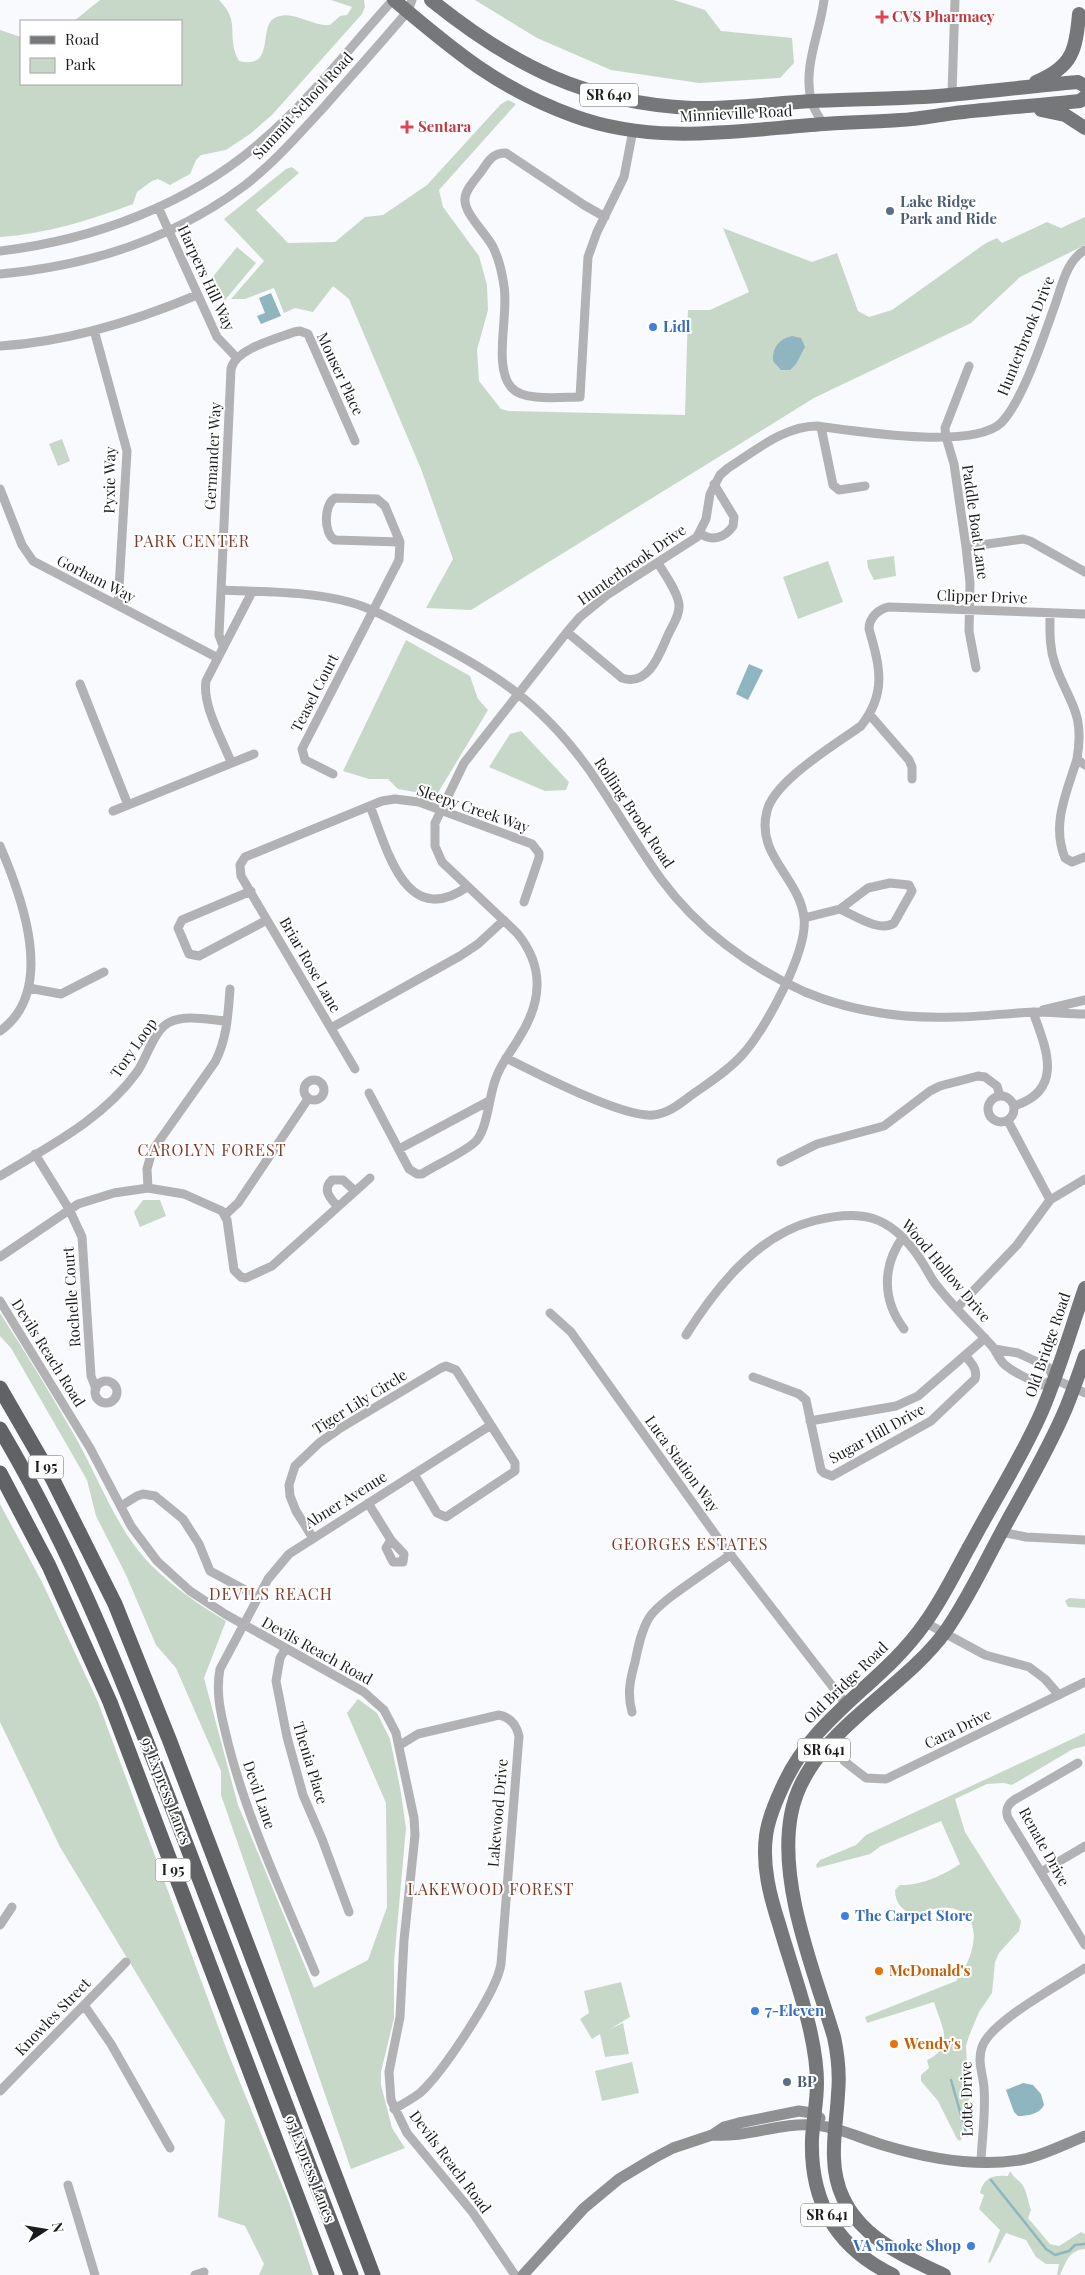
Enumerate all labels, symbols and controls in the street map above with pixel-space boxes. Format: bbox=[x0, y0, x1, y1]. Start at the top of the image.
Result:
place label: CVS Pharmacy bbox=[892, 6, 995, 26]
marker: CVS Pharmacy bbox=[876, 11, 888, 23]
legend bbox=[20, 20, 182, 85]
text: Road bbox=[65, 29, 99, 49]
street label: Summit School Road bbox=[247, 47, 357, 163]
text: Park bbox=[65, 54, 97, 74]
road number: SR 640 bbox=[580, 84, 638, 106]
street label: Minnieville Road bbox=[679, 100, 793, 126]
place label: Sentara bbox=[418, 116, 471, 136]
marker: Sentara bbox=[400, 120, 414, 134]
place label: Lake Ridge Park and Ride bbox=[900, 191, 998, 228]
marker: Lake Ridge Park and Ride bbox=[884, 205, 896, 217]
street label: Harpers Hill Way bbox=[174, 222, 240, 334]
street label: Hunterbrook Drive bbox=[992, 273, 1058, 399]
place label: Lidl bbox=[663, 316, 691, 336]
marker: Lidl bbox=[647, 321, 659, 333]
street label: Mouser Place bbox=[313, 329, 369, 418]
street label: Germander Way bbox=[199, 401, 225, 511]
street label: Pyxie Way bbox=[98, 446, 120, 514]
street label: Paddle Boat Lane bbox=[958, 463, 994, 581]
street label: Hunterbrook Drive bbox=[573, 519, 689, 609]
district label: PARK CENTER bbox=[134, 530, 250, 551]
street label: Gorham Way bbox=[54, 550, 140, 607]
street label: Clipper Drive bbox=[936, 584, 1028, 608]
street label: Teasel Court bbox=[286, 649, 343, 735]
street label: Rolling Brook Road bbox=[590, 753, 679, 872]
street label: Sleepy Creek Way bbox=[414, 779, 533, 837]
street label: Briar Rose Lane bbox=[276, 913, 346, 1016]
street label: Tory Loop bbox=[105, 1013, 161, 1081]
district label: CAROLYN FOREST bbox=[137, 1139, 287, 1160]
street label: Wood Hollow Drive bbox=[897, 1214, 996, 1326]
street label: Rochelle Court bbox=[57, 1245, 84, 1348]
street label: Old Bridge Road bbox=[1020, 1289, 1074, 1400]
street label: Devils Reach Road bbox=[8, 1295, 90, 1410]
street label: Tiger Lily Circle bbox=[309, 1364, 410, 1438]
street label: Sugar Hill Drive bbox=[825, 1398, 928, 1468]
street label: Luca Station Way bbox=[641, 1411, 725, 1516]
road number: I 95 bbox=[28, 1455, 64, 1478]
street label: Abner Avenue bbox=[300, 1466, 390, 1533]
district label: GEORGES ESTATES bbox=[612, 1533, 768, 1554]
district label: DEVILS REACH bbox=[209, 1583, 333, 1604]
street label: Devils Reach Road bbox=[259, 1611, 377, 1689]
street label: Old Bridge Road bbox=[799, 1637, 892, 1728]
street label: Cara Drive bbox=[921, 1703, 994, 1753]
street label: Thenia Place bbox=[289, 1719, 333, 1806]
street label: 95 Express Lanes bbox=[137, 1734, 197, 1847]
road number: SR 641 bbox=[798, 1738, 850, 1762]
street label: Devil Lane bbox=[239, 1758, 281, 1831]
street label: Lakewood Drive bbox=[482, 1758, 512, 1868]
street label: Renate Drive bbox=[1015, 1804, 1075, 1889]
road number: I 95 bbox=[156, 1858, 190, 1882]
district label: LAKEWOOD FOREST bbox=[407, 1878, 575, 1899]
place label: The Carpet Store bbox=[855, 1905, 973, 1925]
marker: The Carpet Store bbox=[839, 1910, 851, 1922]
place label: McDonald's bbox=[889, 1960, 971, 1980]
marker: McDonald's bbox=[873, 1965, 885, 1977]
street label: Knowles Street bbox=[10, 1973, 95, 2059]
place label: 7-Eleven bbox=[765, 2000, 825, 2020]
marker: 7-Eleven bbox=[749, 2005, 761, 2017]
place label: Wendy's bbox=[903, 2033, 961, 2053]
marker: Wendy's bbox=[888, 2038, 900, 2050]
street label: Lotte Drive bbox=[955, 2061, 977, 2137]
place label: BP bbox=[797, 2071, 817, 2091]
marker: BP bbox=[781, 2076, 793, 2088]
street label: Devils Reach Road bbox=[406, 2106, 496, 2217]
street label: 95 Express Lanes bbox=[281, 2112, 341, 2225]
road number: SR 641 bbox=[801, 2204, 853, 2226]
north arrow bbox=[20, 2205, 70, 2255]
text: N bbox=[48, 2220, 69, 2234]
place label: VA Smoke Shop bbox=[852, 2235, 961, 2255]
marker: VA Smoke Shop bbox=[965, 2240, 977, 2252]

